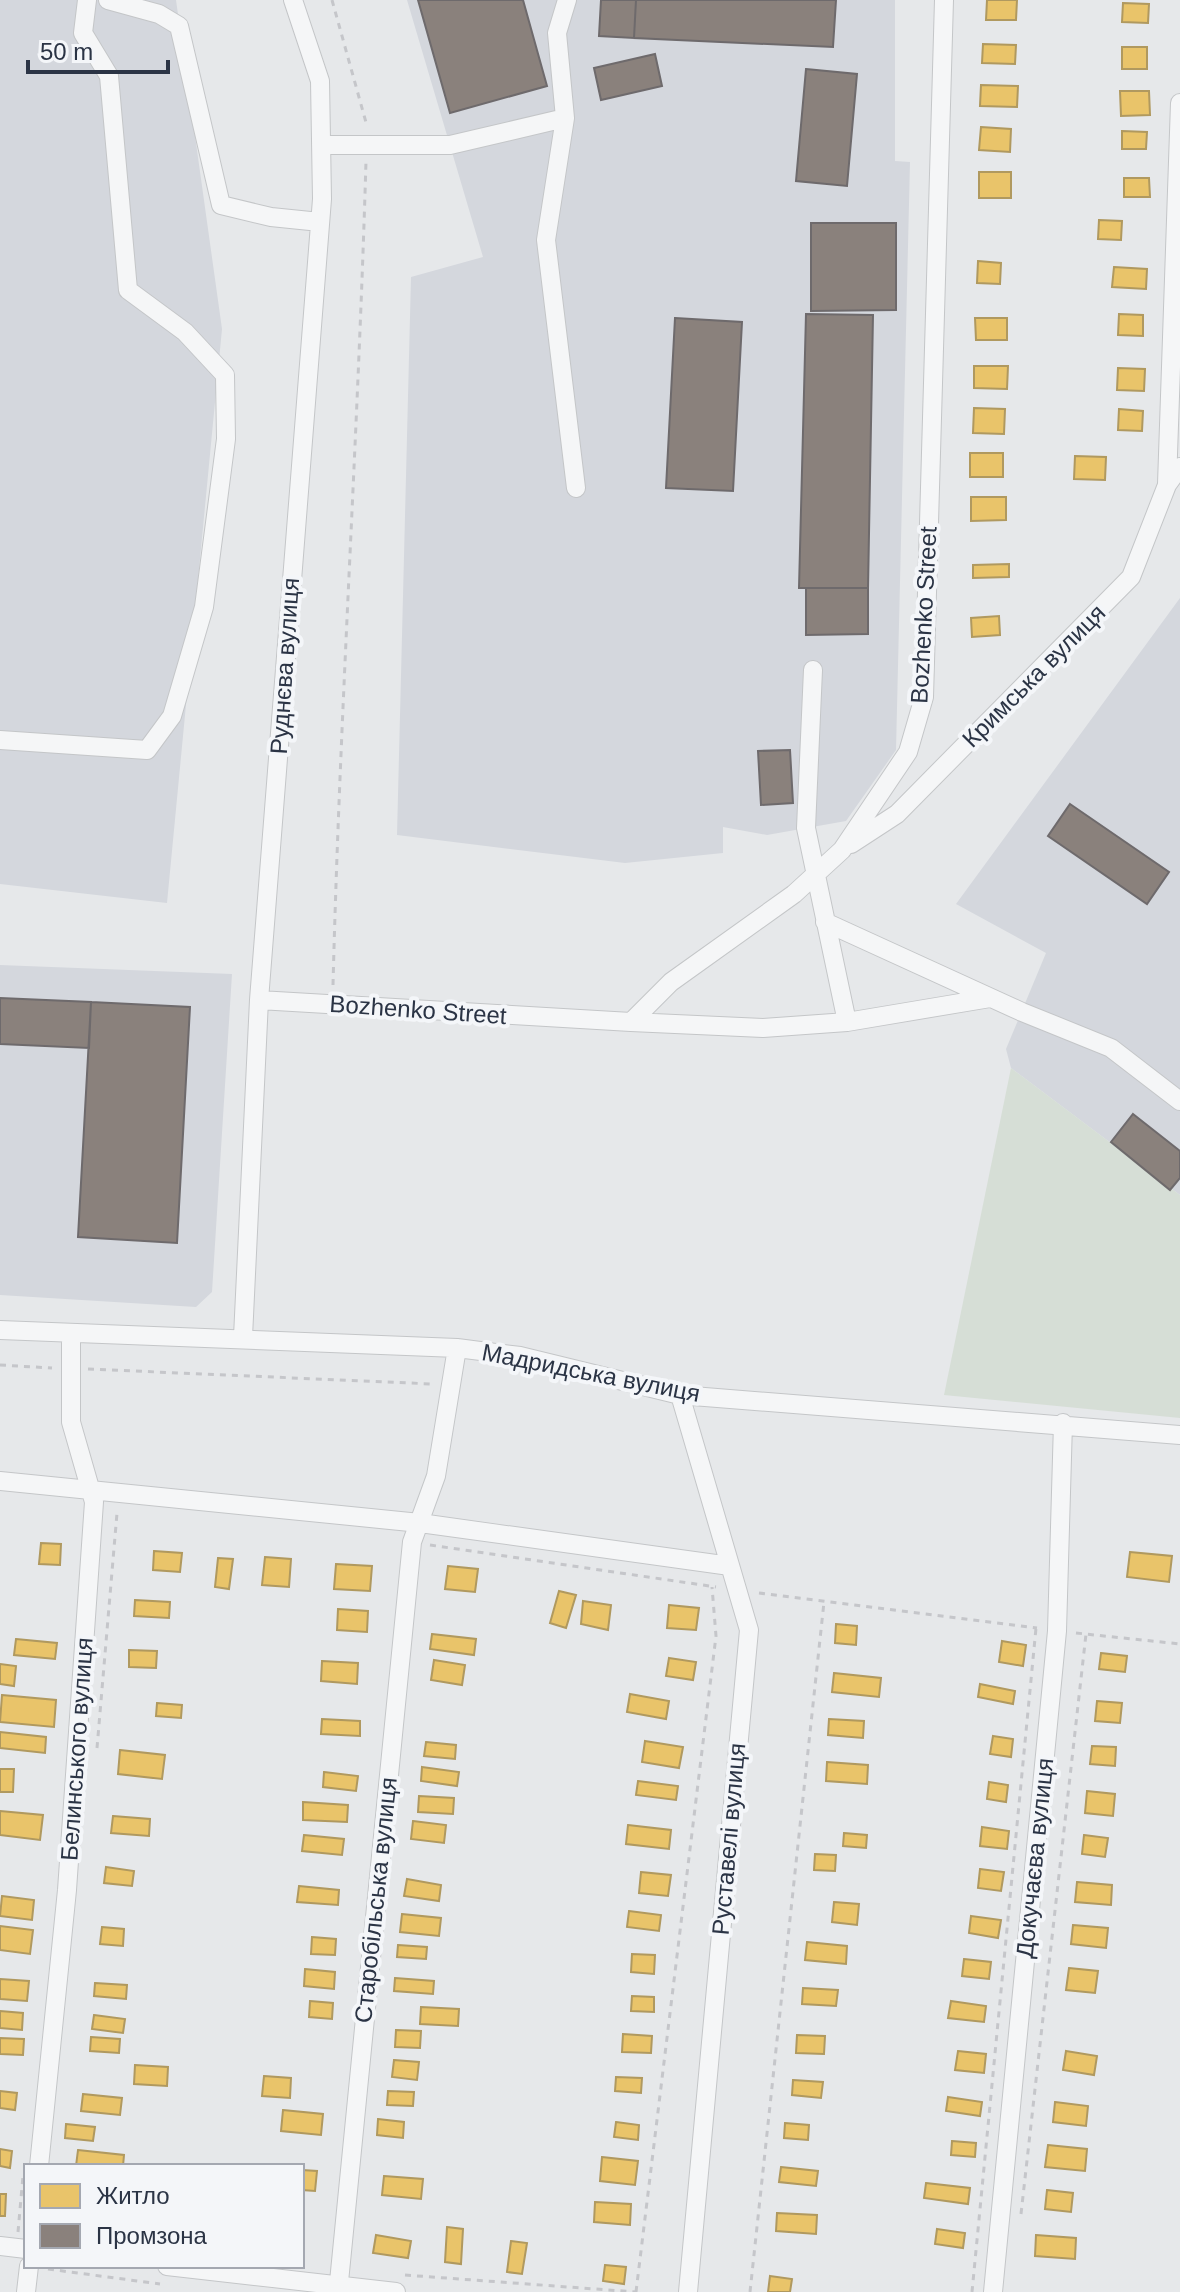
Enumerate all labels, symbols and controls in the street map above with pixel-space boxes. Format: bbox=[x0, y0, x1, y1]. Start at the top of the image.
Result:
scale bar bbox=[28, 24, 168, 74]
text: 50 m bbox=[40, 38, 93, 65]
street label: Bozhenko Street bbox=[905, 525, 942, 704]
street label: Руднєва вулиця bbox=[265, 577, 304, 755]
street label: Кримська вулиця bbox=[957, 599, 1111, 753]
street label: Bozhenko Street bbox=[329, 990, 508, 1029]
street label: Мадридська вулиця bbox=[480, 1338, 703, 1407]
street label: Белинського вулиця bbox=[55, 1636, 98, 1861]
street label: Руставелі вулиця bbox=[707, 1742, 750, 1936]
street label: Докучаєва вулиця bbox=[1011, 1757, 1058, 1959]
street label: Старобільська вулиця bbox=[349, 1776, 402, 2024]
legend bbox=[24, 2164, 304, 2268]
text: Житло bbox=[96, 2182, 170, 2209]
text: Промзона bbox=[96, 2222, 208, 2249]

